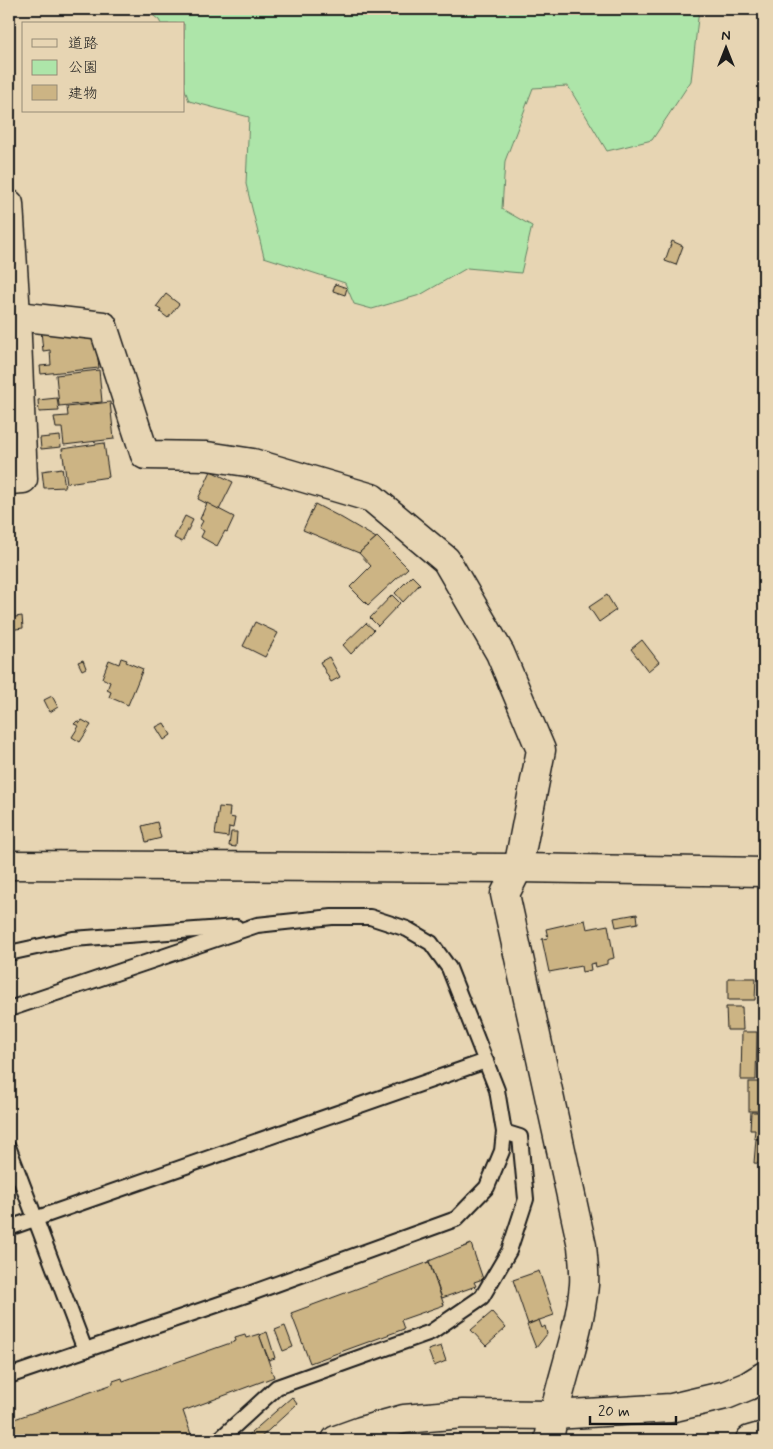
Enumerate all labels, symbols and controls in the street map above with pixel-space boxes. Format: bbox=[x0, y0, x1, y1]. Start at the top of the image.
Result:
legend bbox=[22, 22, 185, 112]
north arrow bbox=[700, 22, 750, 72]
text: N bbox=[721, 27, 731, 45]
text: 道路 bbox=[68, 34, 98, 54]
text: 公園 bbox=[68, 58, 98, 78]
text: 建物 bbox=[68, 84, 98, 104]
scale bar bbox=[590, 1394, 677, 1426]
text: 20 m bbox=[598, 1402, 630, 1422]

